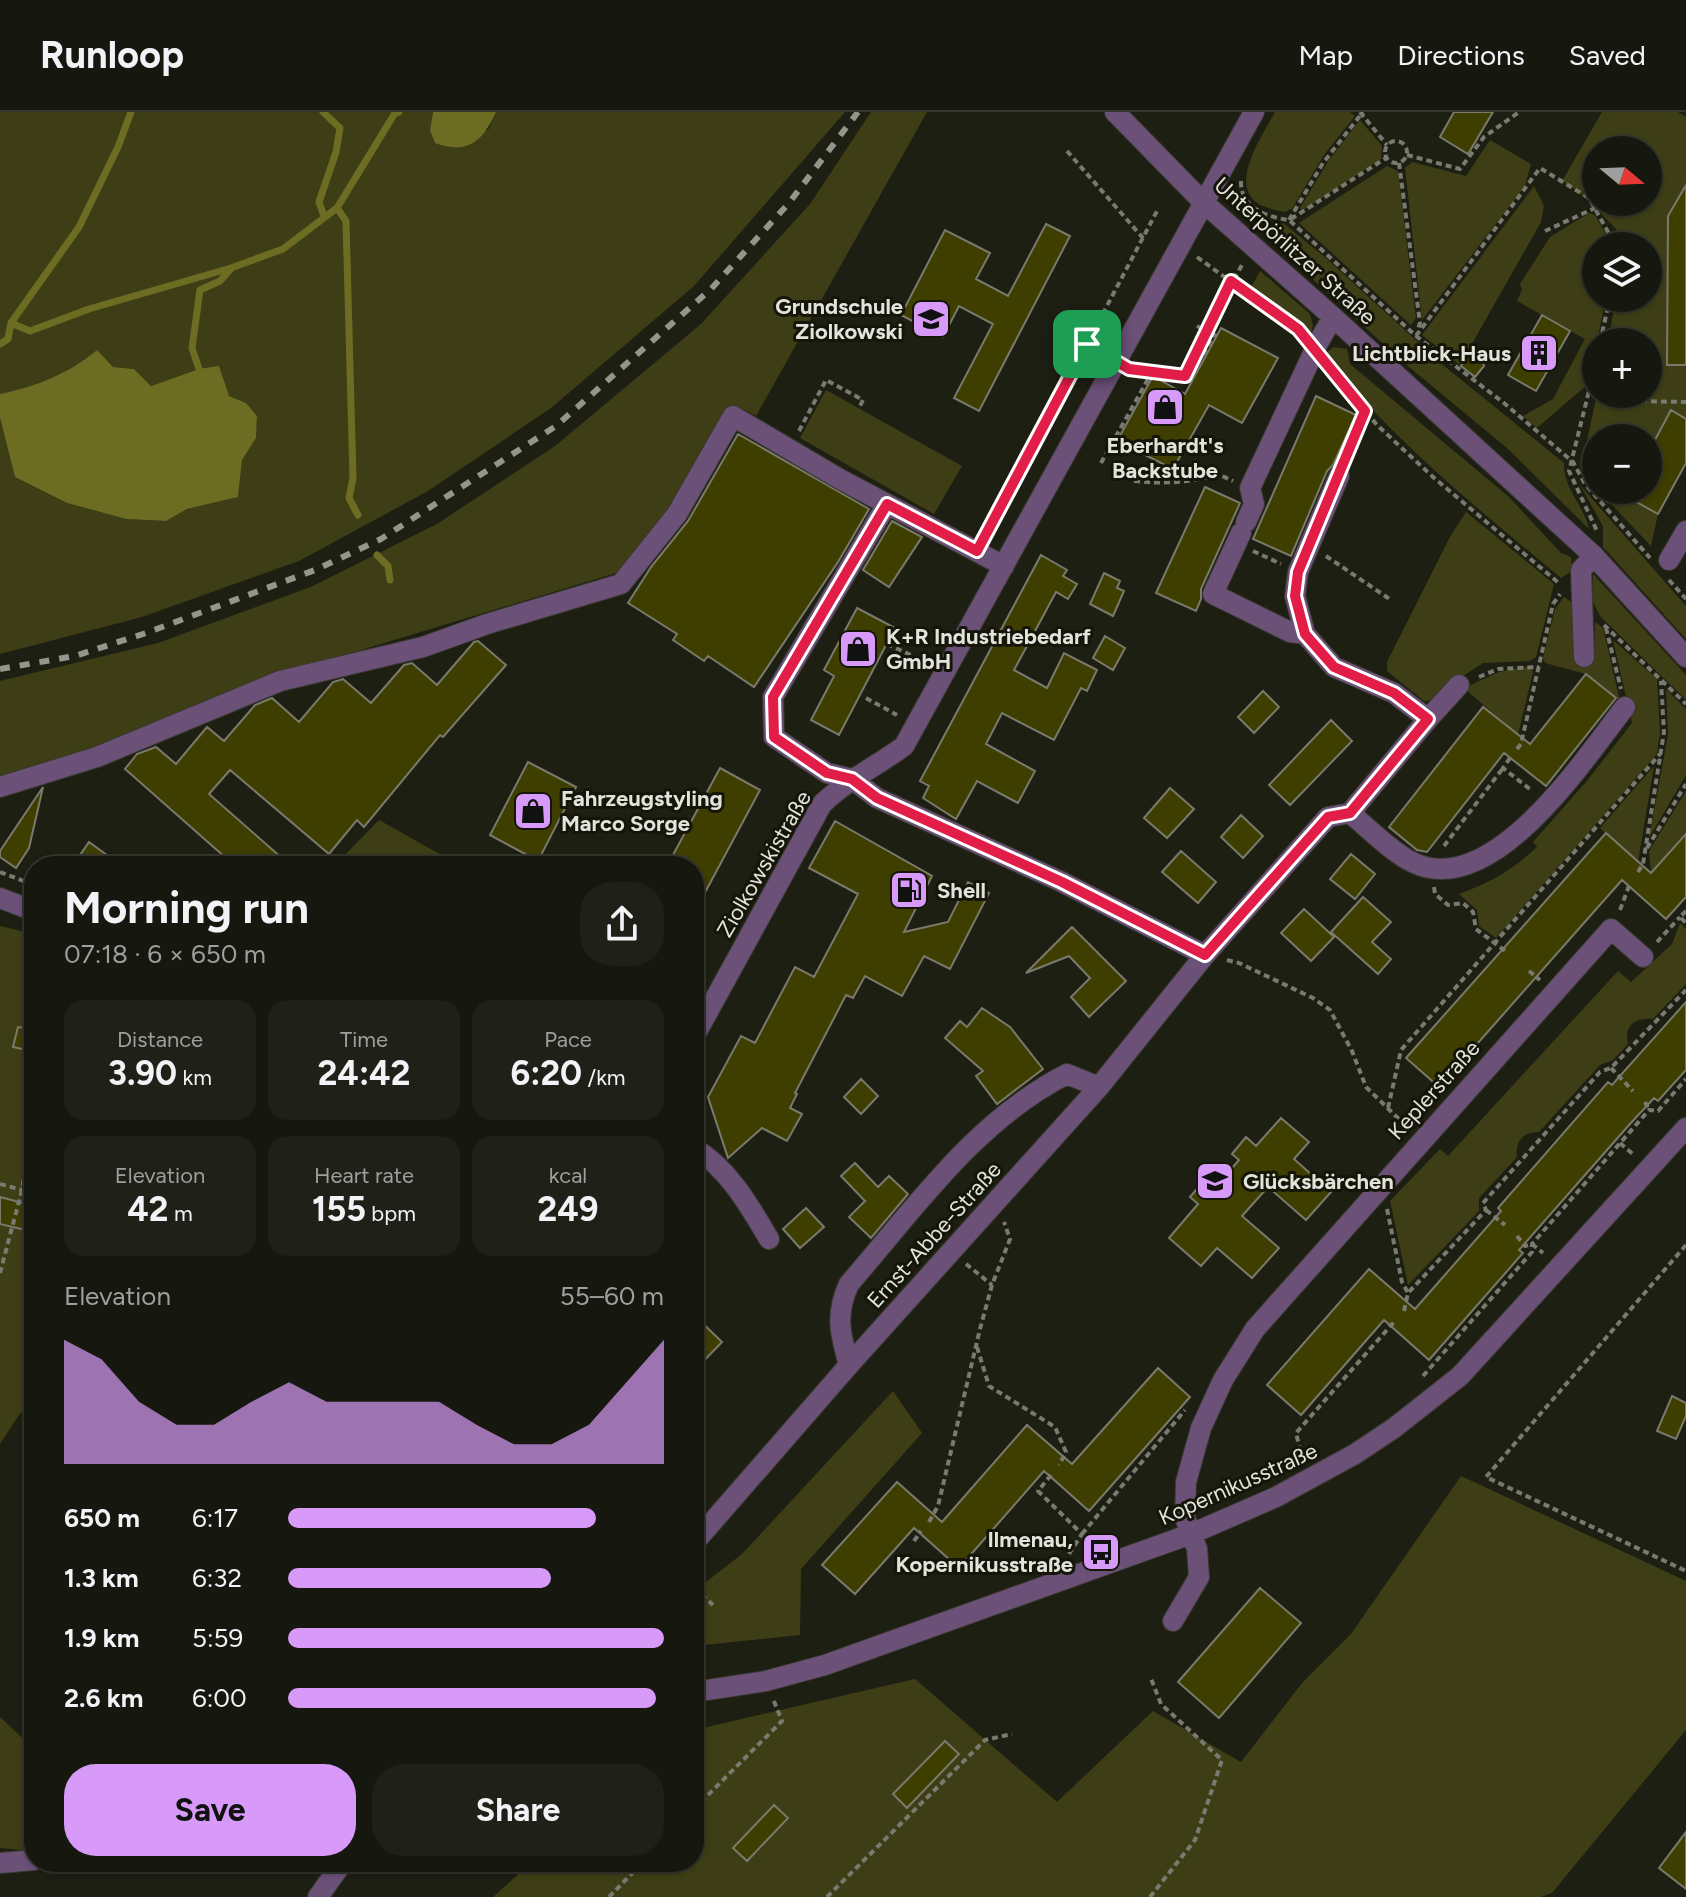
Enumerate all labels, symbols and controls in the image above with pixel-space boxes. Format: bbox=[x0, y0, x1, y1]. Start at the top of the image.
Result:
text: Runloop bbox=[40, 32, 184, 78]
text: Map bbox=[1299, 38, 1353, 72]
text: Directions bbox=[1397, 38, 1525, 72]
text: Saved bbox=[1569, 38, 1646, 72]
north arrow bbox=[1582, 136, 1662, 216]
map controls bbox=[1582, 136, 1662, 504]
street label: Unterpörlitzer Straße bbox=[1209, 172, 1381, 330]
button: layers bbox=[1582, 232, 1662, 312]
place label: Grundschule Ziolkowski bbox=[775, 293, 903, 345]
school or university icon: Grundschule Ziolkowski bbox=[910, 298, 952, 340]
pin bbox=[1053, 310, 1121, 378]
icon: arrive bbox=[1065, 322, 1109, 366]
button: + bbox=[1582, 328, 1662, 408]
building icon: Lichtblick-Haus bbox=[1518, 332, 1560, 374]
place label: Lichtblick-Haus bbox=[1352, 340, 1511, 367]
shop icon: Eberhardt's Backstube bbox=[1144, 386, 1186, 428]
button: − bbox=[1582, 424, 1662, 504]
place label: Eberhardt's Backstube bbox=[1107, 432, 1223, 484]
place label: K+R Industriebedarf GmbH bbox=[886, 623, 1091, 675]
shop icon: K+R Industriebedarf GmbH bbox=[837, 628, 879, 670]
place label: Fahrzeugstyling Marco Sorge bbox=[561, 785, 723, 837]
street label: Ziolkowskistraße bbox=[711, 786, 817, 942]
shop icon: Fahrzeugstyling Marco Sorge bbox=[512, 790, 554, 832]
fuel station icon: Shell bbox=[888, 869, 930, 911]
place label: Shell bbox=[937, 877, 986, 904]
text: Morning run bbox=[64, 881, 309, 934]
button: share bbox=[580, 882, 664, 966]
text: 07:18 · 6 × 650 m bbox=[64, 938, 266, 970]
text: Distance bbox=[117, 1026, 203, 1053]
text: Time bbox=[340, 1026, 388, 1053]
text: Pace bbox=[544, 1026, 592, 1053]
street label: Keplerstraße bbox=[1382, 1035, 1486, 1145]
text: 3.90 bbox=[108, 1053, 177, 1094]
text: 24:42 bbox=[318, 1053, 410, 1094]
text: 6:20 bbox=[510, 1053, 582, 1094]
text: km bbox=[177, 1064, 212, 1091]
text: /km bbox=[582, 1064, 626, 1091]
street label: Ernst-Abbe-Straße bbox=[861, 1156, 1007, 1314]
school or university icon: Glücksbärchen bbox=[1194, 1160, 1236, 1202]
text: Elevation bbox=[115, 1162, 205, 1189]
text: Heart rate bbox=[314, 1162, 414, 1189]
text: kcal bbox=[549, 1162, 587, 1189]
place label: Glücksbärchen bbox=[1243, 1168, 1394, 1195]
text: 42 bbox=[127, 1189, 169, 1230]
text: 155 bbox=[312, 1189, 366, 1230]
text: 249 bbox=[538, 1189, 598, 1230]
text: m bbox=[169, 1200, 193, 1227]
text: bpm bbox=[366, 1200, 416, 1227]
text: Elevation bbox=[64, 1280, 171, 1312]
text: 55–60 m bbox=[560, 1280, 664, 1312]
street label: Kopernikusstraße bbox=[1155, 1437, 1321, 1531]
text: 650 m bbox=[64, 1502, 140, 1534]
text: 6:17 bbox=[192, 1502, 238, 1534]
place label: Ilmenau, Kopernikusstraße bbox=[895, 1526, 1073, 1578]
bus stop icon: Ilmenau, Kopernikusstraße bbox=[1080, 1531, 1122, 1573]
text: 1.3 km bbox=[64, 1562, 139, 1594]
text: 6:32 bbox=[192, 1562, 242, 1594]
text: 1.9 km bbox=[64, 1622, 139, 1654]
text: 5:59 bbox=[192, 1622, 243, 1654]
text: 2.6 km bbox=[64, 1682, 143, 1714]
text: 6:00 bbox=[192, 1682, 247, 1714]
button: Save bbox=[64, 1764, 356, 1856]
button: Share bbox=[372, 1764, 664, 1856]

